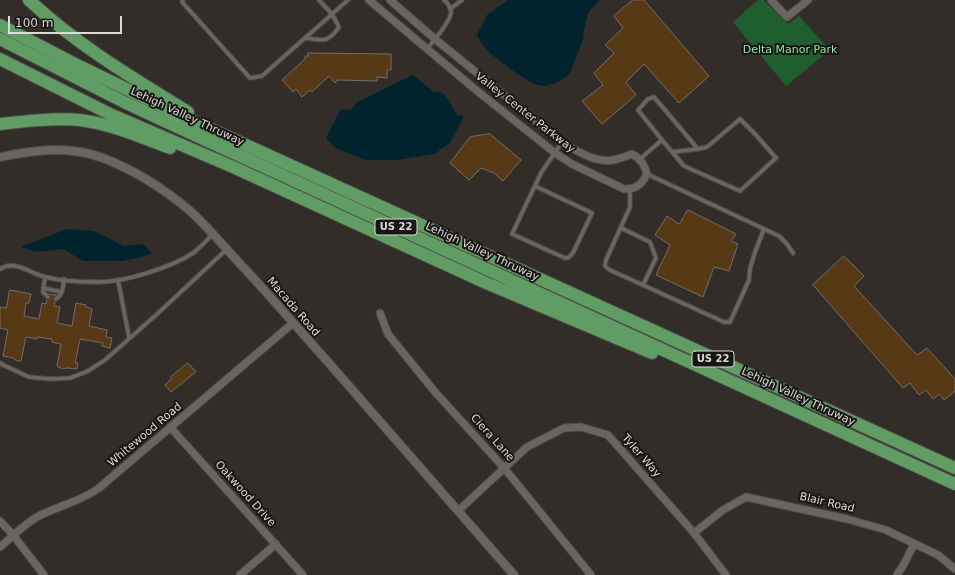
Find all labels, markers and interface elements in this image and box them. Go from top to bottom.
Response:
scale bar [10,8,124,34]
text: 100 m [15,16,53,30]
park label: Delta Manor Park [743,43,837,57]
street label: Valley Center Parkway [473,70,577,156]
street label: Lehigh Valley Thruway [128,85,246,149]
road number: US 22 [375,219,417,235]
street label: Lehigh Valley Thruway [423,220,541,284]
street label: Macada Road [264,275,322,339]
road number: US 22 [692,351,734,367]
street label: Lehigh Valley Thruway [739,365,857,429]
street label: Whitewood Road [105,400,185,470]
street label: Ciera Lane [467,412,517,464]
street label: Tyler Way [619,432,663,480]
street label: Oakwood Drive [212,458,278,530]
street label: Blair Road [798,490,856,516]

